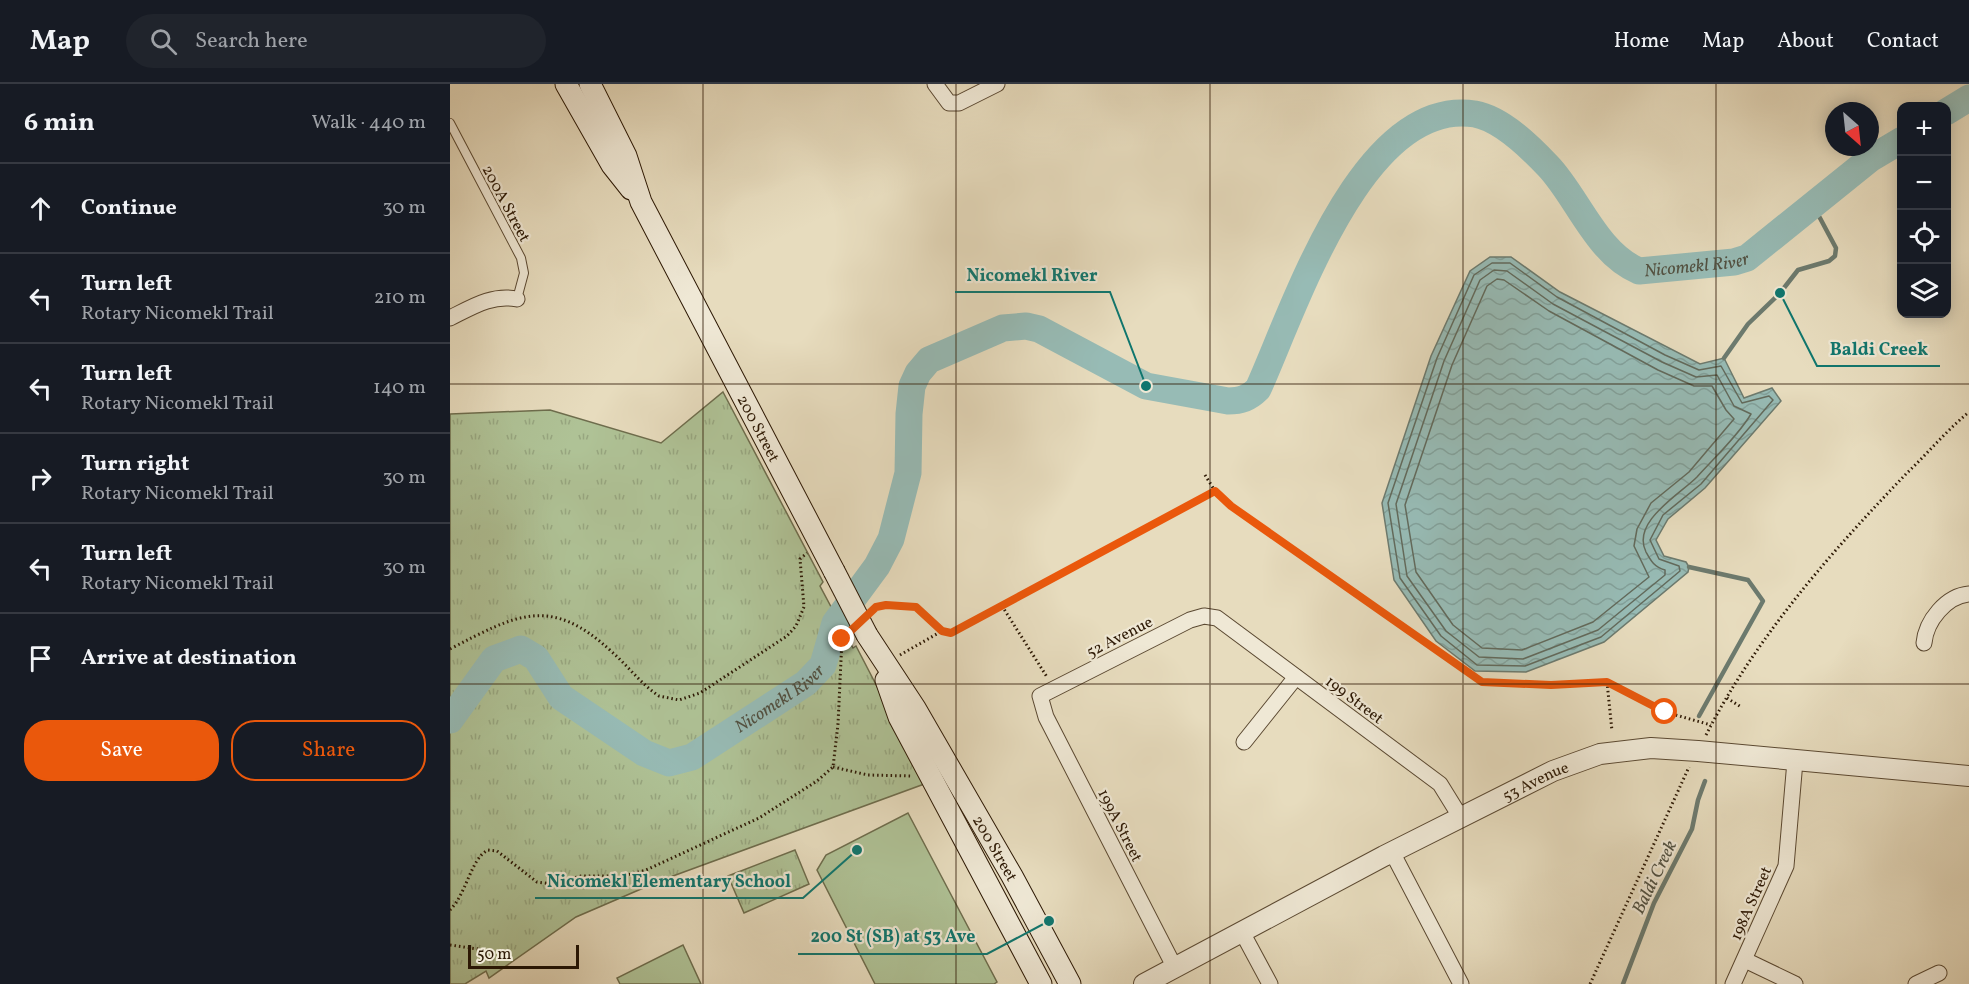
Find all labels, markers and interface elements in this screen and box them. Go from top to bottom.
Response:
search box [126,14,546,68]
text: Map [30,22,90,61]
icon: search [147,25,180,58]
text: Search here [195,26,308,57]
text: Home [1614,27,1669,56]
text: Map [1702,27,1744,56]
text: About [1777,27,1834,56]
text: Contact [1867,27,1939,56]
north arrow [1825,102,1879,156]
map controls [1897,102,1951,318]
button: + [1897,102,1951,156]
text: 6 min [24,105,95,141]
text: Walk · 440 m [311,109,426,137]
button: − [1897,156,1951,210]
street label: 200A Street [476,162,535,247]
icon: ahead [24,192,57,225]
text: Continue [81,193,177,224]
text: 30 m [382,194,426,222]
button: locate [1897,210,1951,264]
water label: Nicomekl River [1643,247,1753,284]
callout: Nicomekl River [955,256,1110,292]
text: Nicomekl River [966,264,1098,289]
button: layers [1897,264,1951,318]
text: Turn left [81,269,172,300]
icon: left [24,282,57,315]
text: 210 m [374,284,426,312]
text: Rotary Nicomekl Trail [81,300,274,328]
callout: Baldi Creek [1817,330,1940,366]
text: Baldi Creek [1830,338,1928,363]
text: Turn left [81,359,172,390]
icon: left [24,372,57,405]
text: 140 m [373,374,426,402]
text: Rotary Nicomekl Trail [81,390,274,418]
street label: 200 Street [731,391,784,467]
text: Turn right [81,449,189,480]
icon: right [24,462,57,495]
text: 30 m [382,464,426,492]
text: Rotary Nicomekl Trail [81,480,274,508]
text: Turn left [81,539,172,570]
icon: left [24,552,57,585]
text: 30 m [382,554,426,582]
text: Rotary Nicomekl Trail [81,570,274,598]
street label: 52 Avenue [1083,612,1157,664]
route end [828,625,854,651]
icon: arrive [24,642,57,675]
text: Arrive at destination [81,643,297,674]
water label: Nicomekl River [730,659,832,740]
street label: 199 Street [1320,671,1388,730]
route start [1651,698,1677,724]
button: Save [24,720,219,781]
button: Share [231,720,426,781]
street label: 53 Avenue [1499,757,1572,808]
street label: 199A Street [1091,786,1147,867]
street label: 200 Street [966,812,1022,886]
water label: Baldi Creek [1627,837,1684,919]
callout: Nicomekl Elementary School [535,862,803,898]
street label: 198A Street [1726,863,1778,944]
text: Nicomekl Elementary School [547,870,791,895]
callout: 200 St (SB) at 53 Ave [798,918,987,954]
text: 200 St (SB) at 53 Ave [811,925,975,950]
scale bar [468,942,579,970]
text: 50 m [477,944,511,966]

